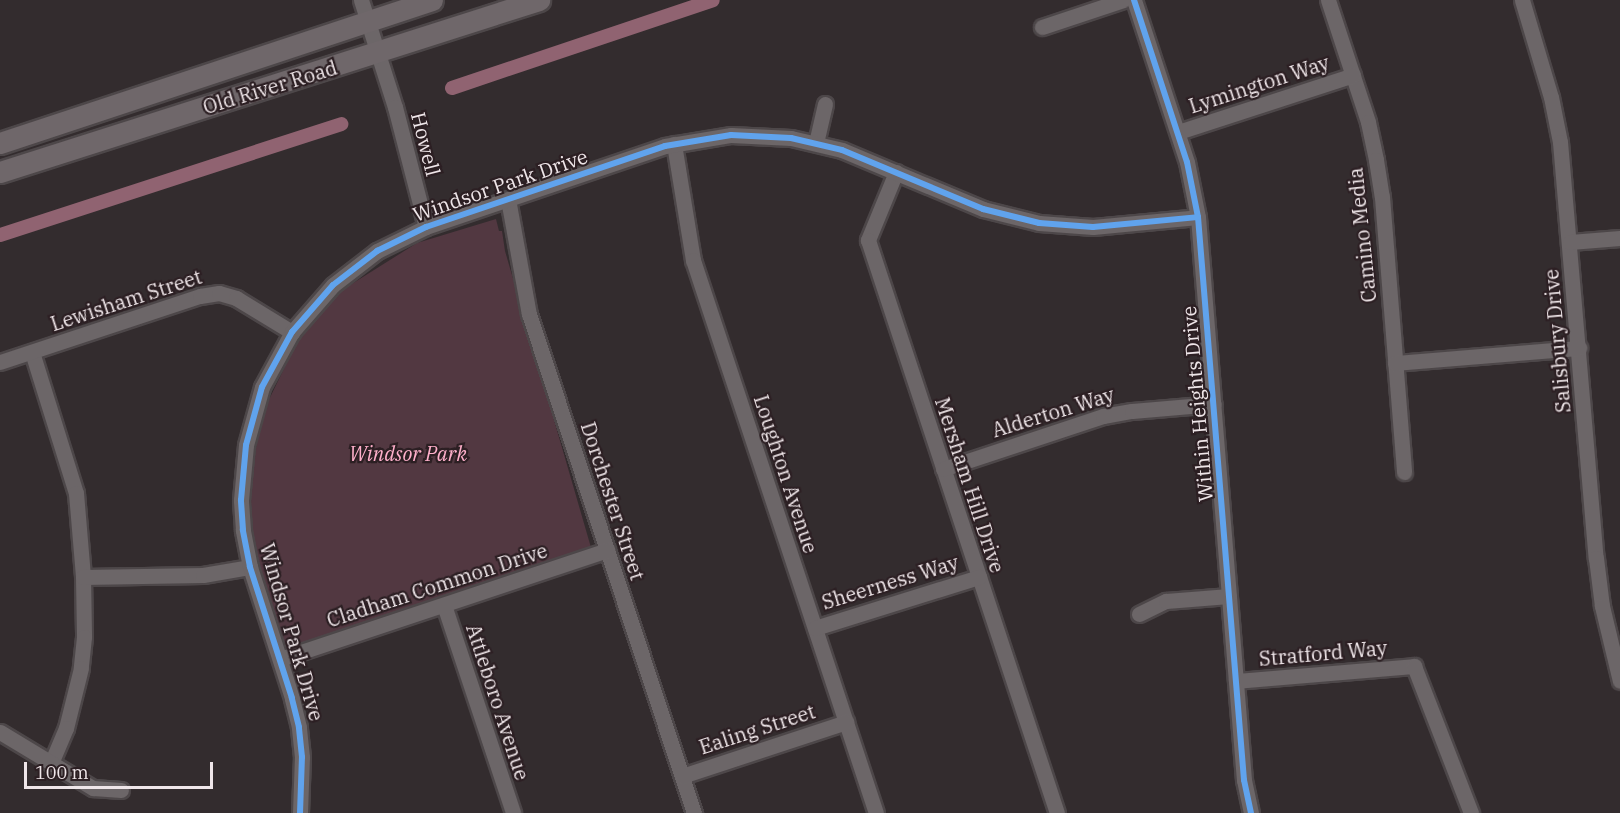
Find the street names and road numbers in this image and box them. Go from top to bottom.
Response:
street label: Lymington Way [1186,50,1332,118]
street label: Old River Road [200,55,340,119]
street label: Howell [406,110,446,178]
street label: Windsor Park Drive [409,144,591,226]
street label: Camino Media [1343,166,1381,304]
street label: Lewisham Street [47,264,205,336]
street label: Salisbury Drive [1539,268,1575,414]
street label: Within Heights Drive [1176,305,1218,503]
street label: Alderton Way [989,382,1117,442]
street label: Loughton Avenue [749,392,823,556]
street label: Mersham Hill Drive [930,394,1010,576]
street label: Dorchester Street [576,419,650,583]
street label: Cladham Common Drive [324,538,550,632]
street label: Windsor Park Drive [255,540,329,724]
street label: Sheerness Way [819,550,961,614]
street label: Attleboro Avenue [461,621,535,783]
street label: Stratford Way [1258,635,1388,671]
street label: Ealing Street [696,699,818,759]

